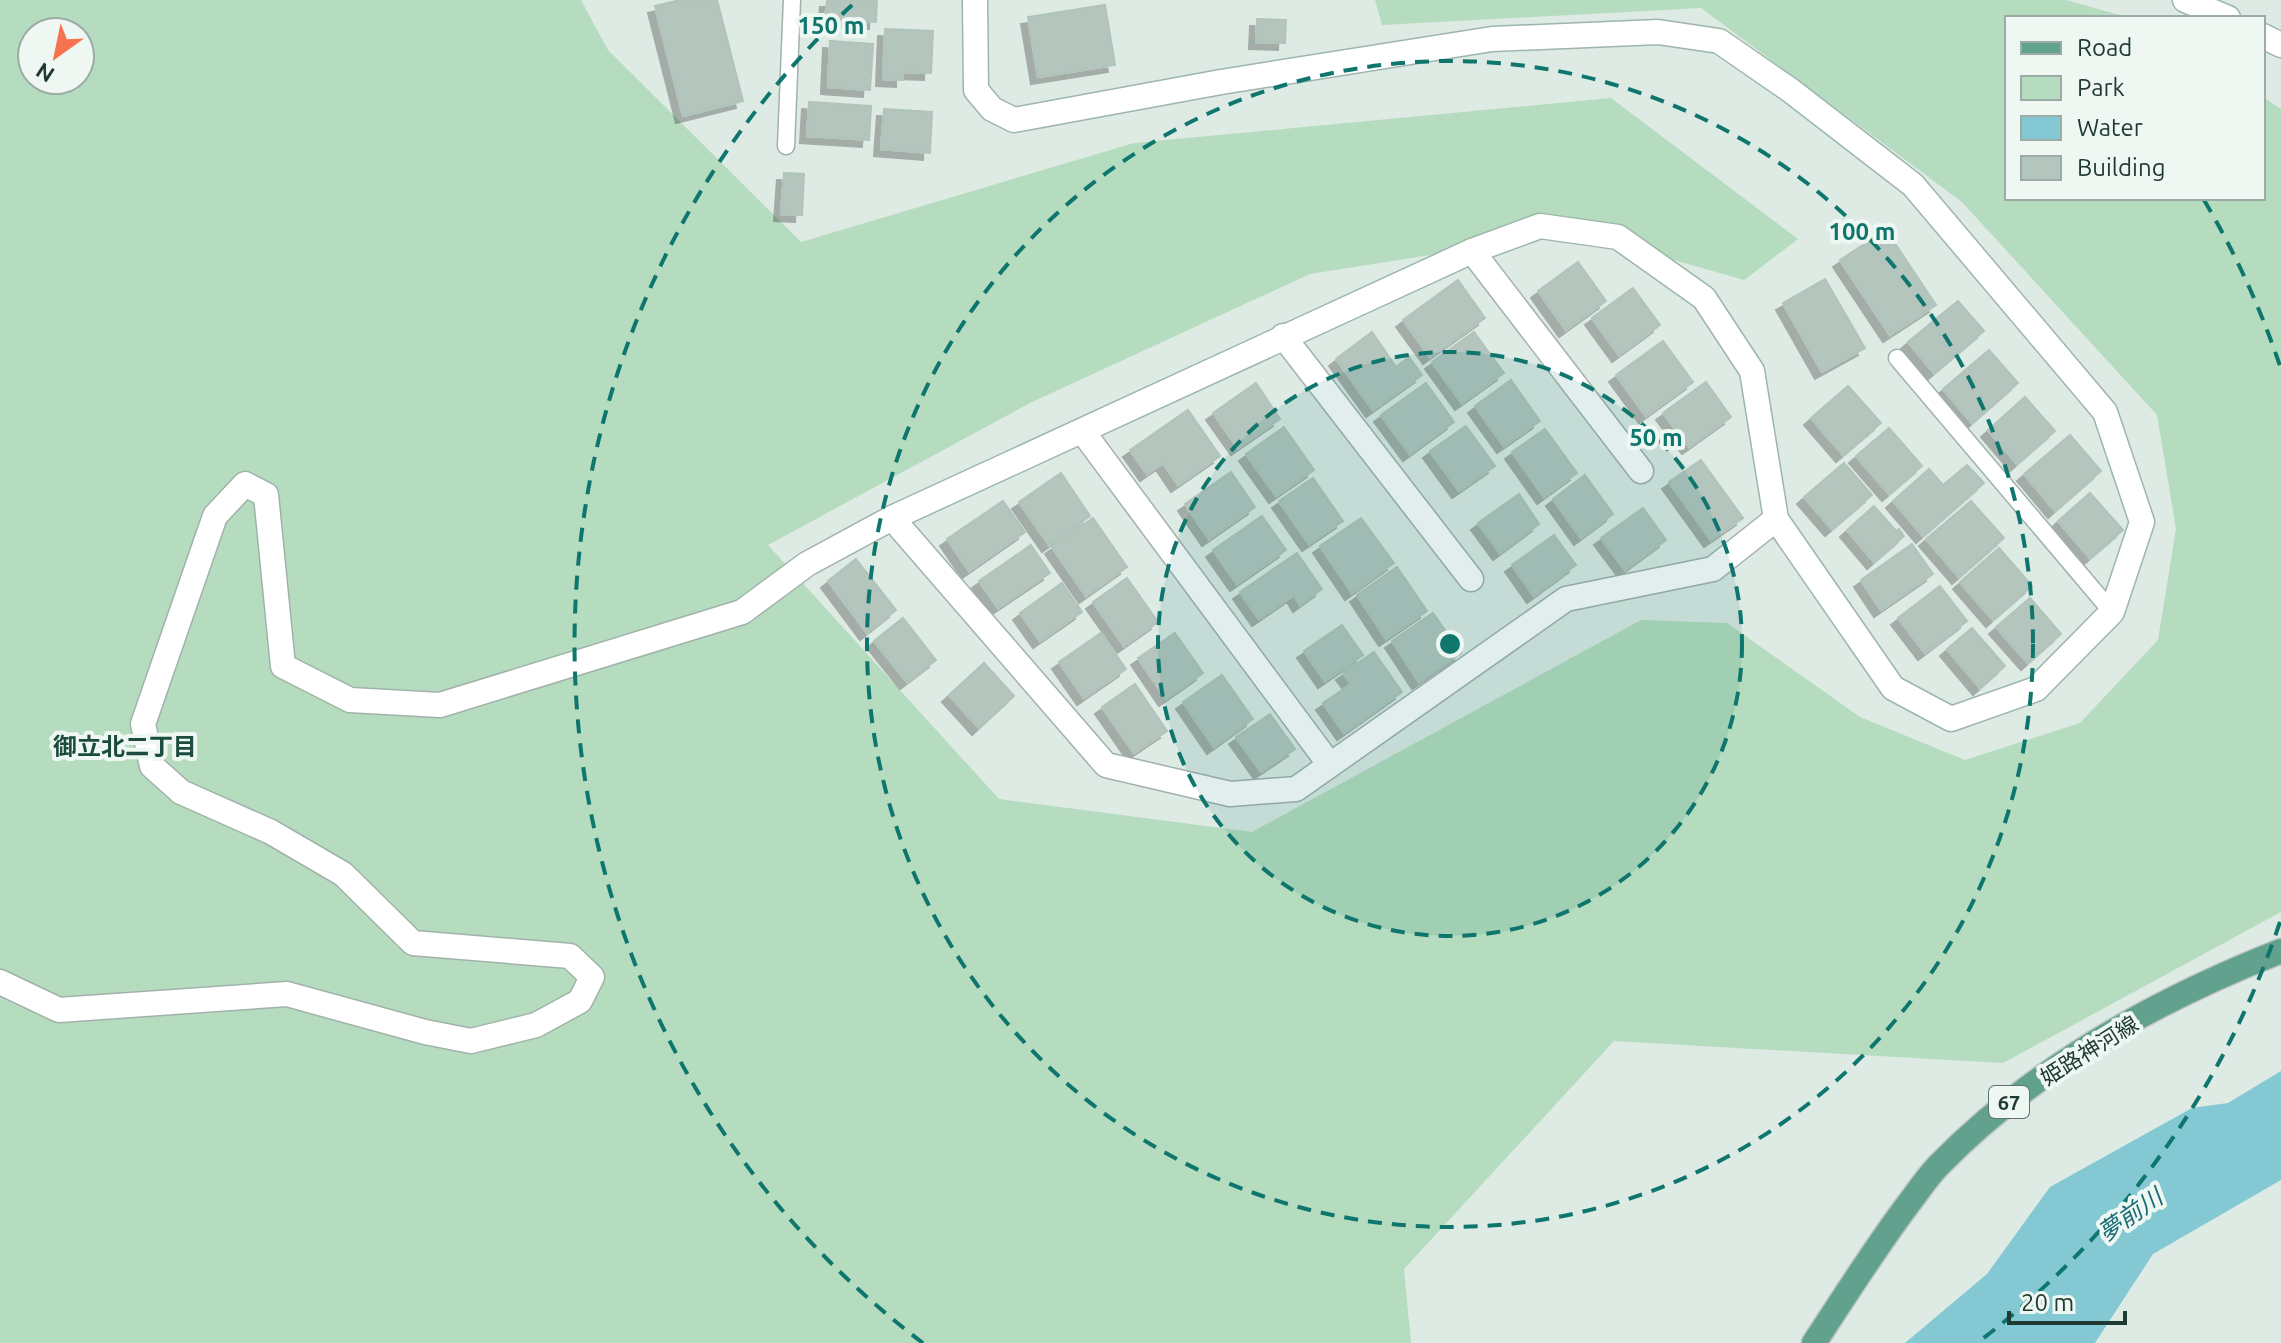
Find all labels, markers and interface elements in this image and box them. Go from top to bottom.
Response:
text: 150 m [798,12,864,39]
north arrow [16,16,96,96]
legend [2005,16,2265,200]
text: Road [2077,34,2132,61]
text: N [31,58,59,88]
text: Park [2077,74,2125,101]
text: Water [2077,114,2143,141]
text: Building [2077,154,2165,181]
text: 100 m [1829,218,1895,245]
text: 50 m [1629,424,1683,451]
centre of rings [1436,630,1464,658]
district label: 御立北二丁目 [53,733,197,760]
street label: 姫路神河線 [2036,1010,2142,1090]
road number: 67 [1989,1086,2029,1118]
water label: 夢前川 [2093,1182,2170,1247]
scale bar [2009,1275,2125,1325]
text: 20 m [2021,1289,2074,1316]

